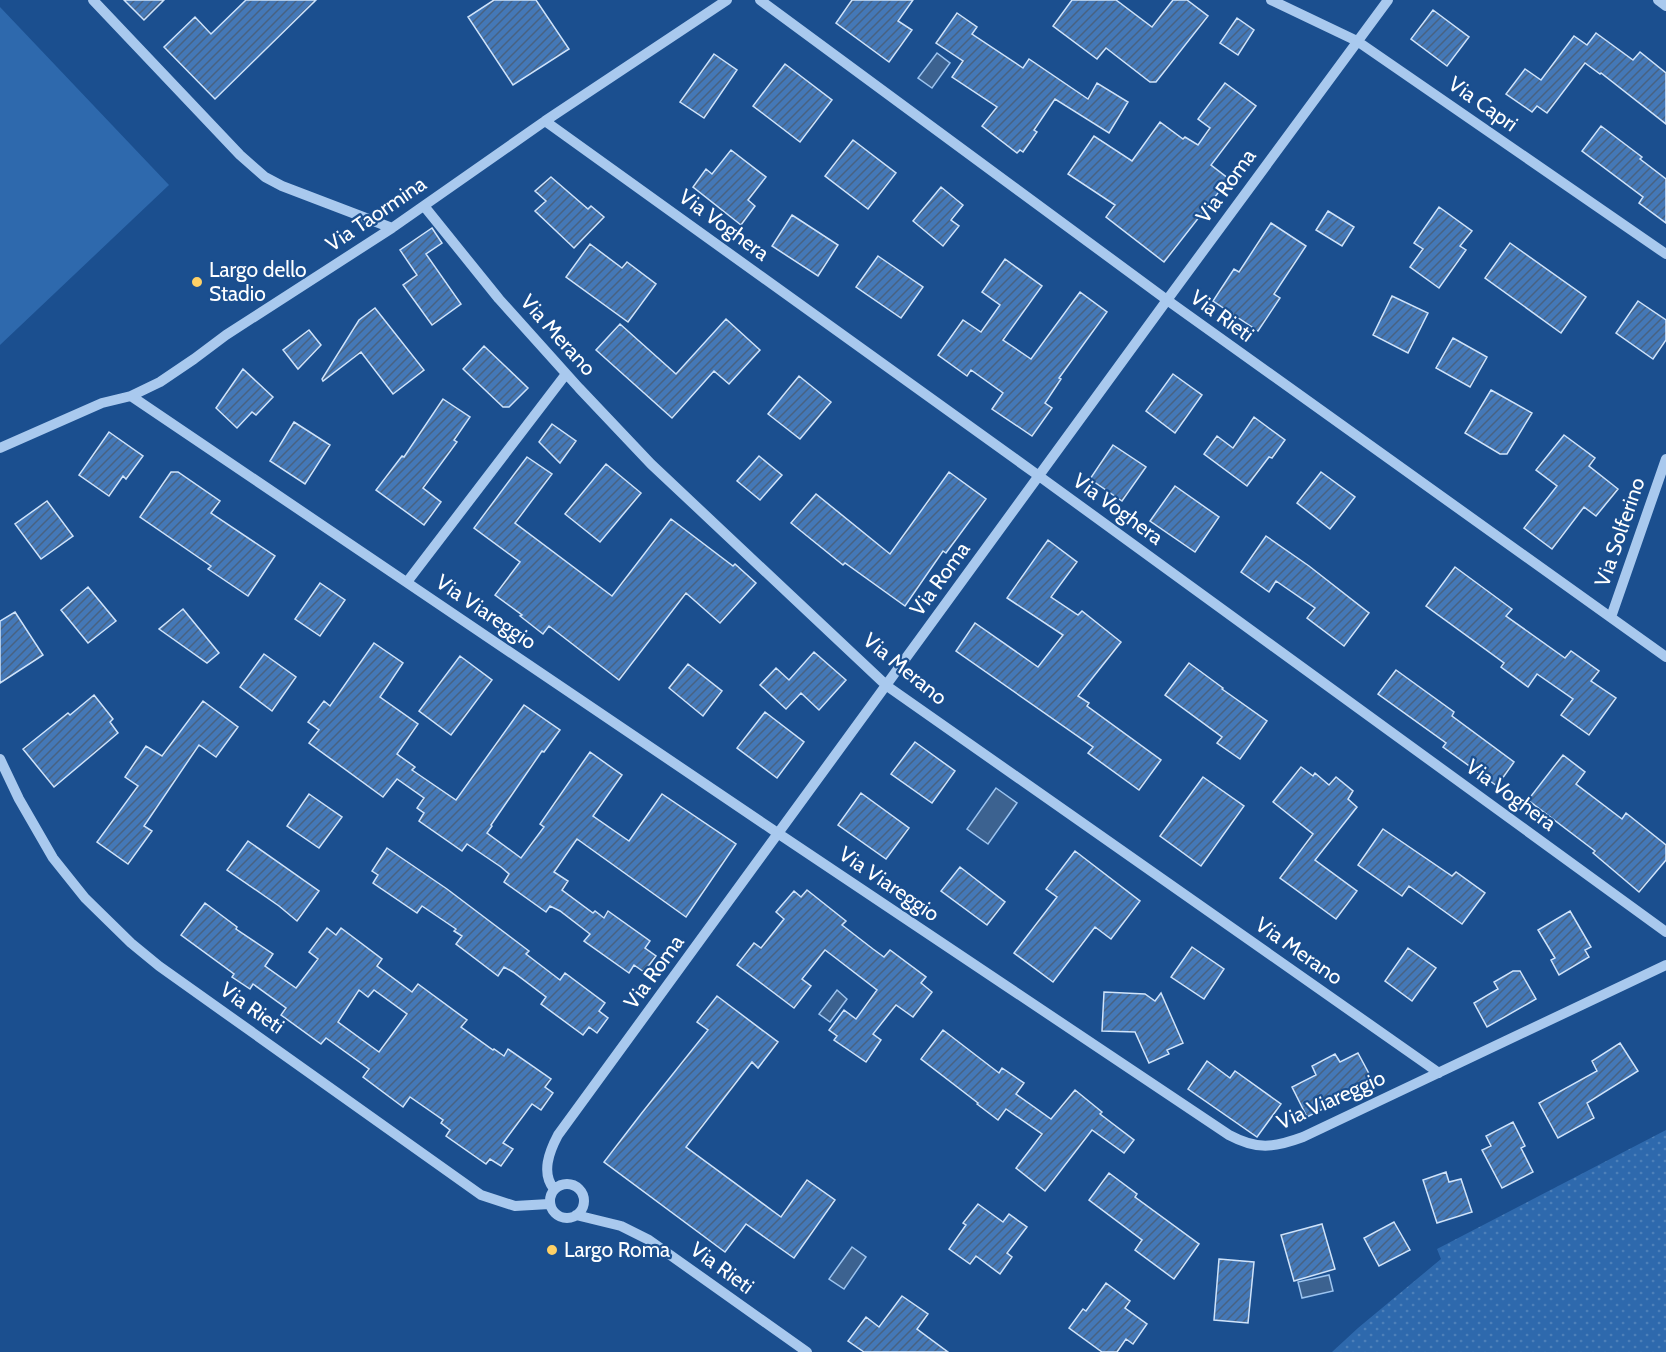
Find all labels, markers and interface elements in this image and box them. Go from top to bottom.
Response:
street label: Via Capri [1444,71,1523,136]
street label: Via Roma [1190,144,1261,228]
street label: Via Taormina [321,171,431,256]
street label: Via Voghera [674,184,774,266]
place label: Largo dello Stadio [209,257,307,306]
marker: Largo dello Stadio [190,275,204,289]
street label: Via Rieti [1186,284,1259,347]
street label: Via Merano [515,289,601,380]
street label: Via Voghera [1068,468,1168,550]
street label: Via Solferino [1589,474,1650,590]
street label: Via Roma [904,537,975,621]
street label: Via Viareggio [431,569,541,654]
street label: Via Merano [858,627,952,710]
street label: Via Voghera [1461,754,1561,836]
street label: Via Viareggio [834,841,944,926]
street label: Via Merano [1251,912,1348,990]
street label: Via Roma [618,930,689,1014]
street label: Via Rieti [216,977,289,1039]
street label: Via Viareggio [1273,1065,1389,1134]
street label: Via Rieti [686,1236,759,1299]
place label: Largo Roma [564,1237,670,1262]
marker: Largo Roma [545,1243,559,1257]

